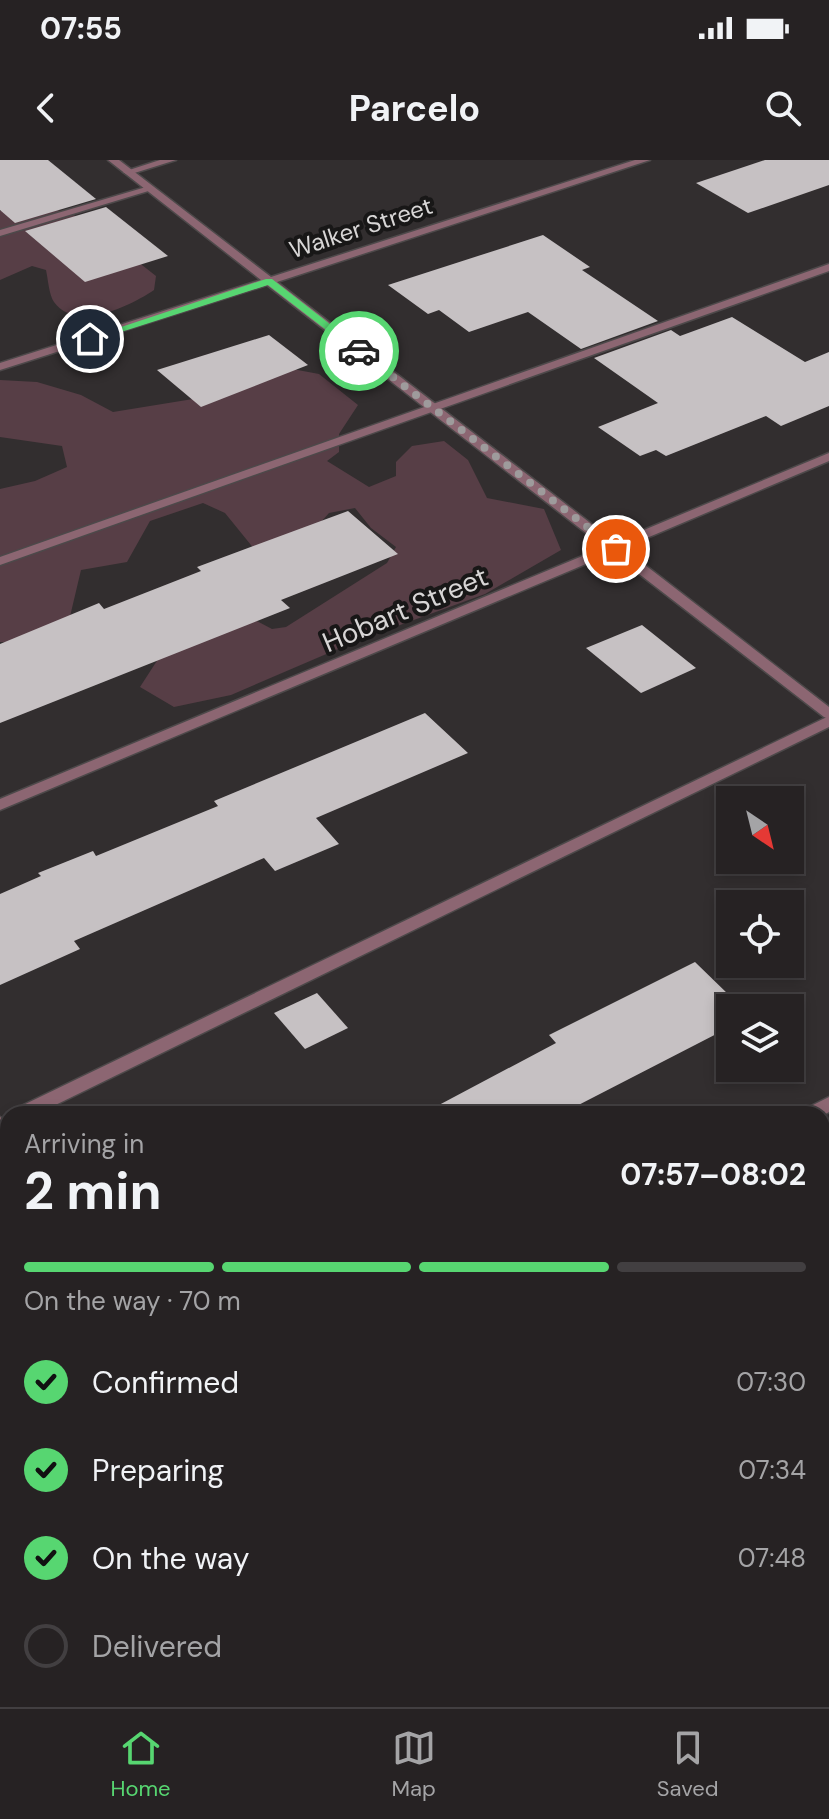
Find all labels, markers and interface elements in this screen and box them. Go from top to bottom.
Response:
text: 07:55 [40,9,122,48]
text: Parcelo [349,85,480,132]
icon: back [24,86,68,130]
icon: search [761,86,805,130]
street label: Walker Street [285,190,436,265]
pin [56,305,124,373]
courier [319,311,399,391]
icon: home [68,317,112,361]
icon: car [337,329,381,373]
pin [582,515,650,583]
icon: bag [594,527,638,571]
street label: Hobart Street [317,558,494,661]
north arrow [716,786,804,874]
map controls [716,786,804,1082]
button: locate [716,890,804,978]
button: layers [716,994,804,1082]
text: Arriving in [24,1127,144,1161]
text: 07:57–08:02 [620,1155,806,1194]
text: 2 min [24,1157,162,1225]
text: On the way · 70 m [24,1284,241,1318]
icon: check [24,1360,68,1404]
text: Confirmed [92,1363,239,1402]
text: 07:30 [736,1365,806,1399]
icon: check [24,1448,68,1492]
text: Preparing [92,1451,224,1490]
text: 07:34 [738,1453,806,1487]
icon: check [24,1536,68,1580]
text: On the way [92,1539,249,1578]
text: 07:48 [738,1541,806,1575]
text: Delivered [92,1627,222,1666]
tab: Home [110,1726,171,1803]
tab: Map [392,1726,436,1803]
tab: Saved [657,1726,719,1803]

